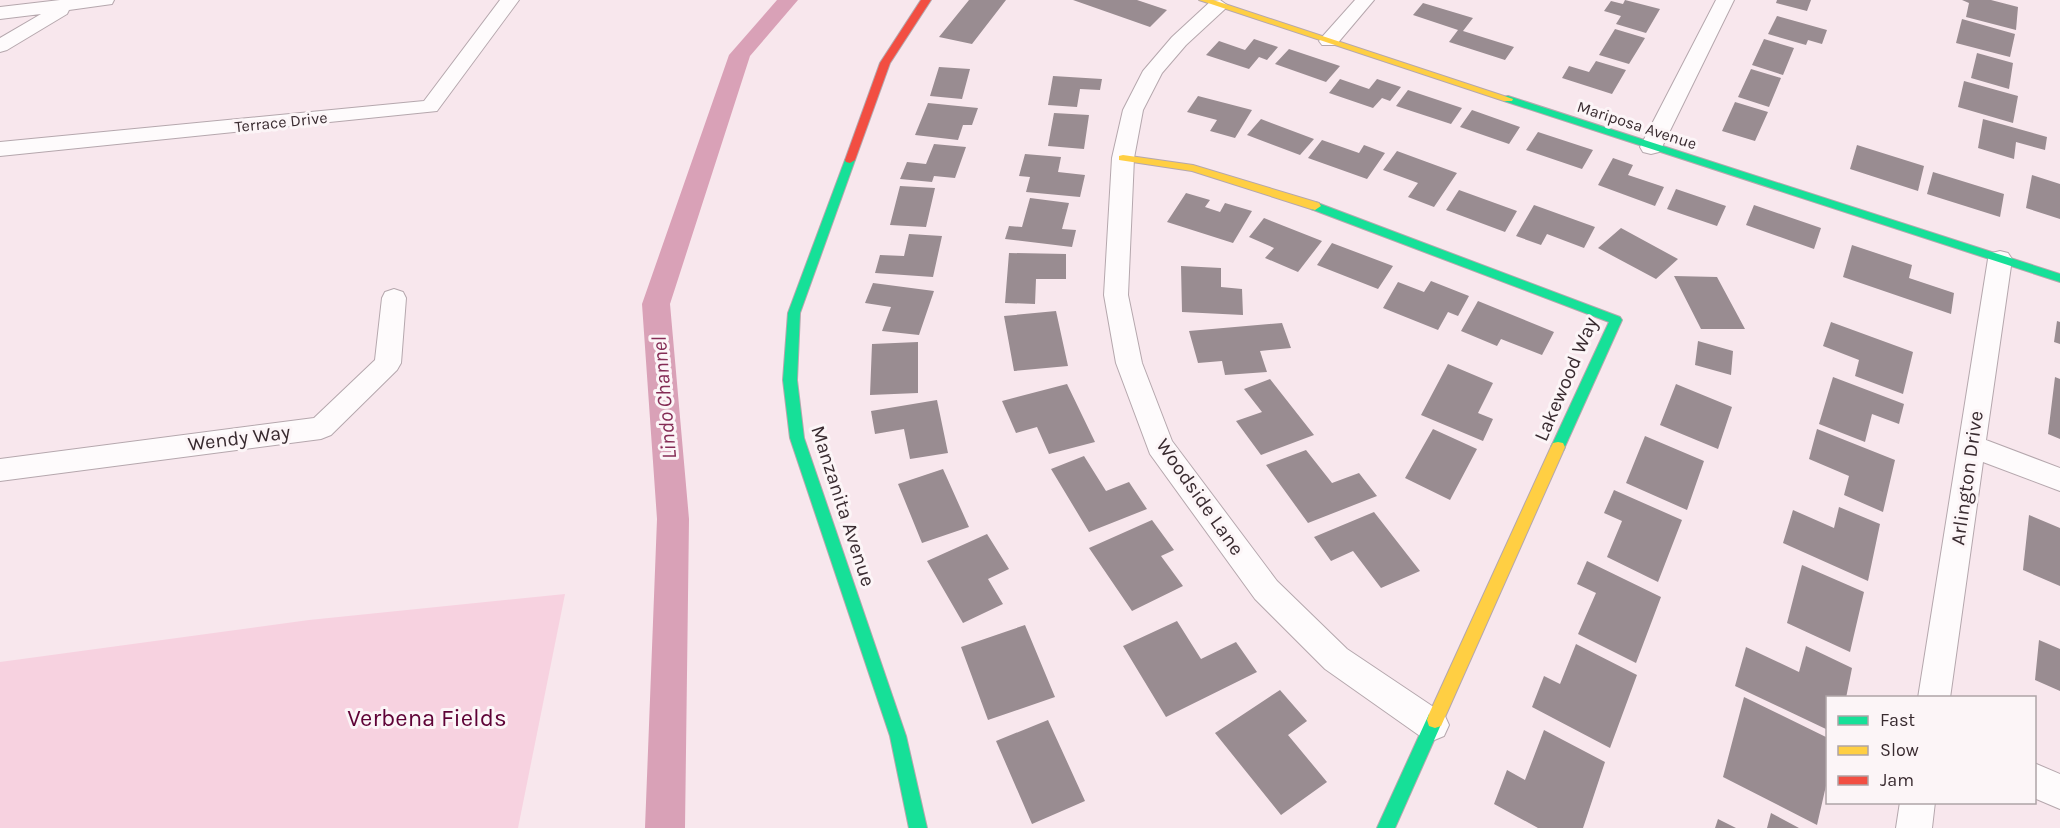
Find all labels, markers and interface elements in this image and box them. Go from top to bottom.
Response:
street label: Mariposa Avenue [1575,97,1699,153]
street label: Terrace Drive [234,108,328,136]
street label: Lakewood Way [1530,314,1602,444]
water label: Lindo Channel [647,336,681,460]
street label: Arlington Drive [1946,409,1988,547]
street label: Wendy Way [186,420,292,456]
street label: Manzanita Avenue [806,423,880,589]
street label: Woodside Lane [1151,434,1249,560]
legend [1826,696,2036,804]
park label: Verbena Fields [347,704,507,732]
text: Fast [1880,709,1915,731]
text: Slow [1880,739,1919,761]
text: Jam [1880,769,1914,791]

